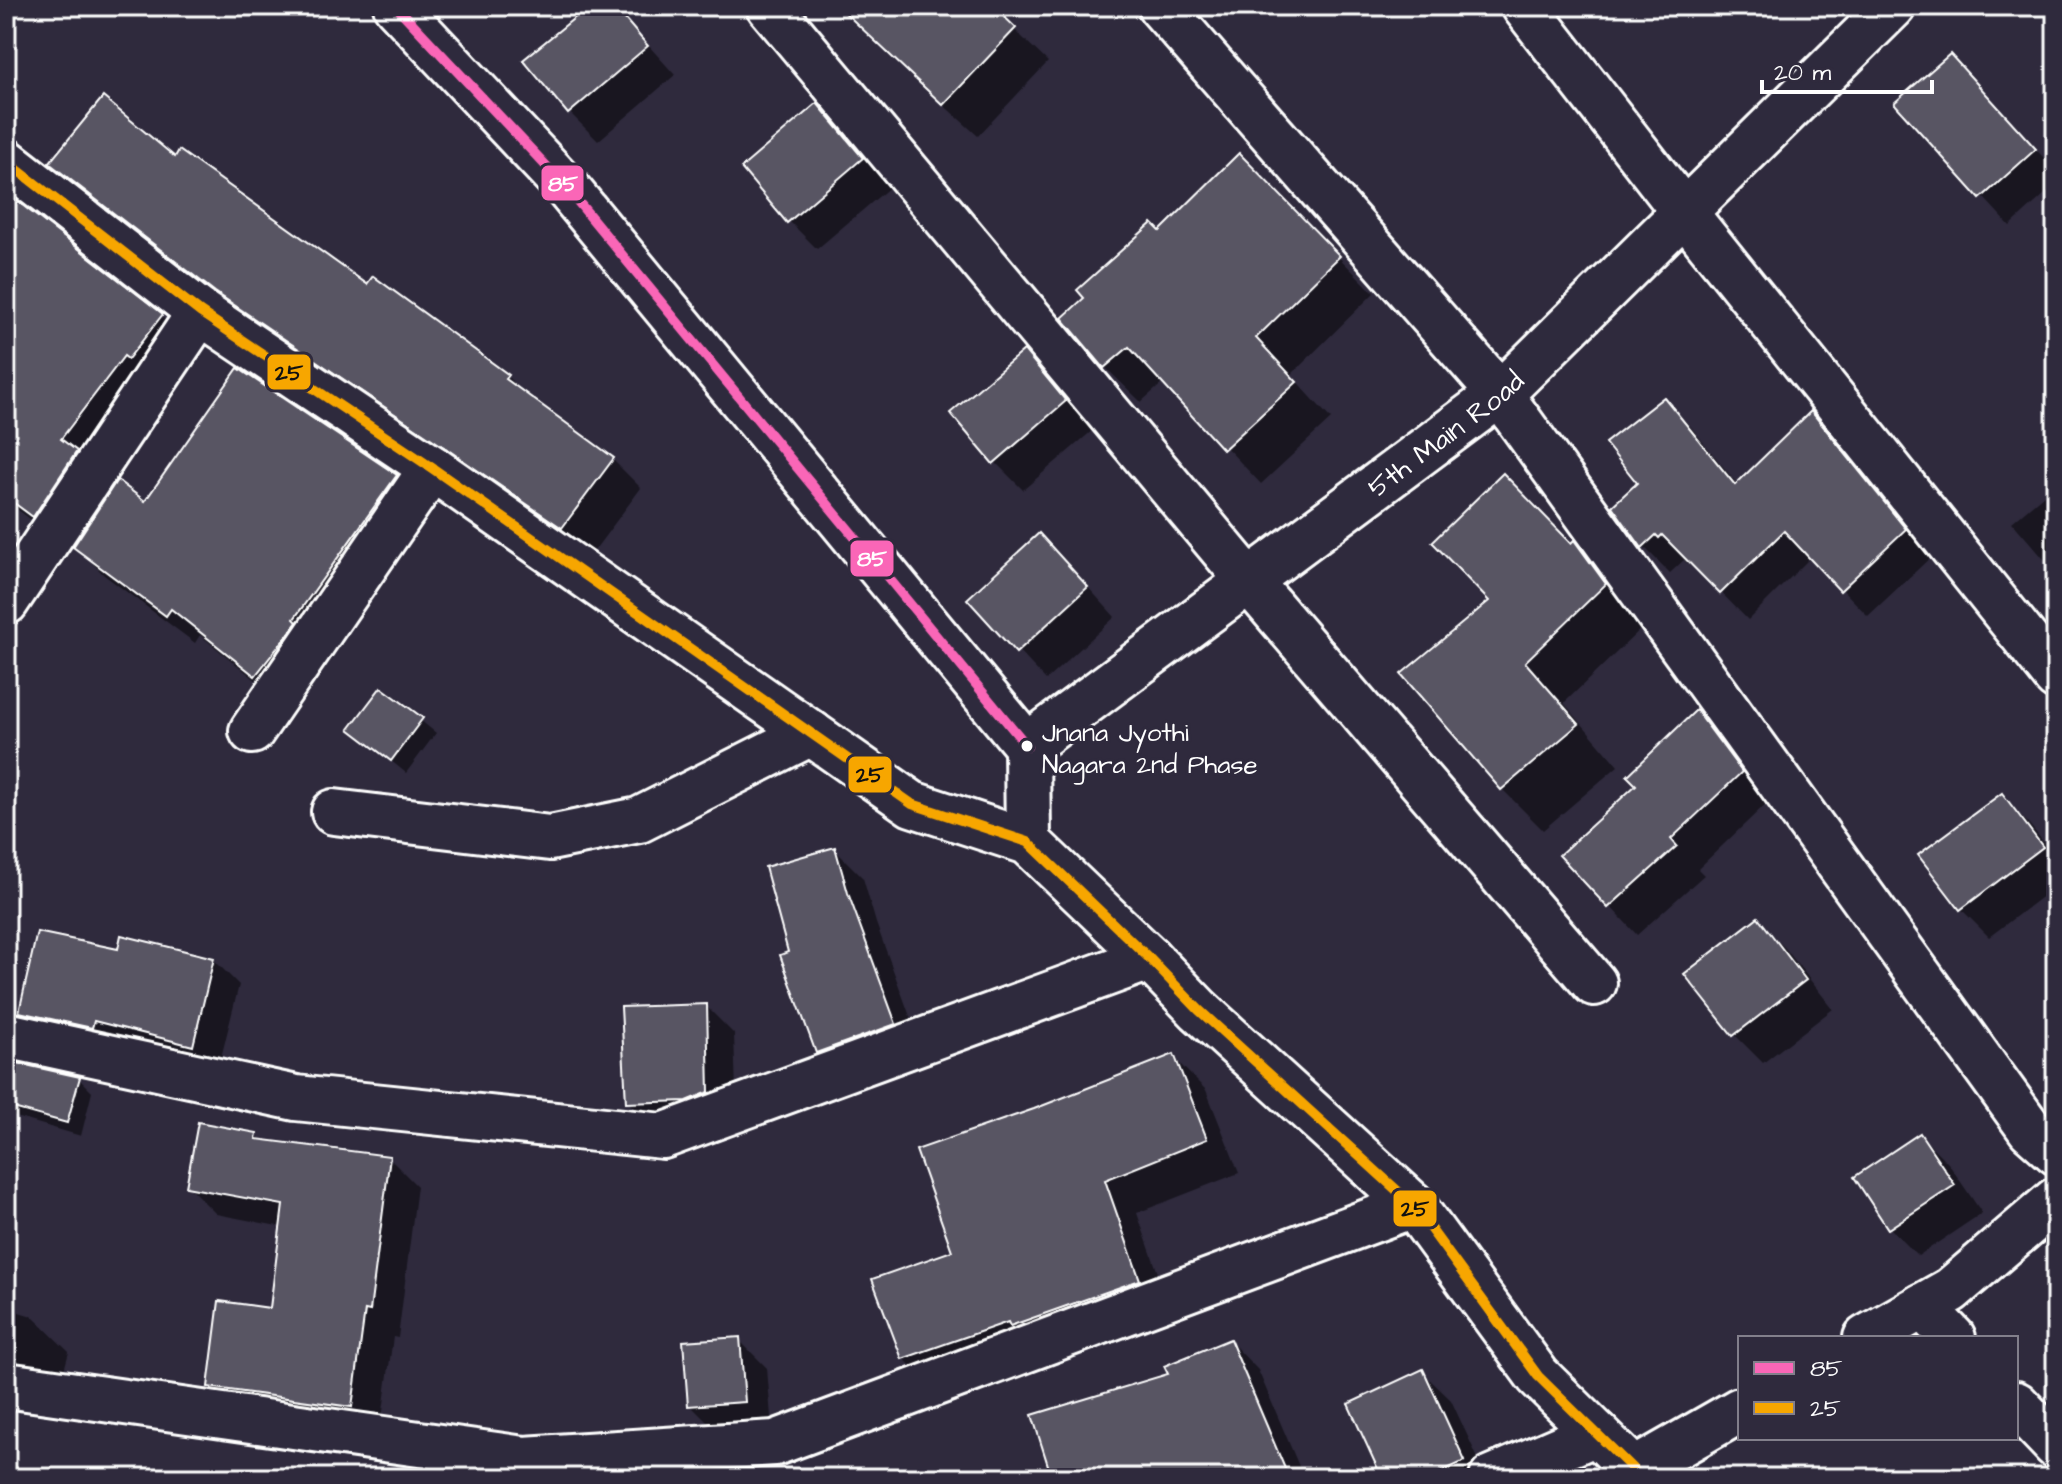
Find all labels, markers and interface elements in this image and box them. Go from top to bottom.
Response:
scale bar [1762,44,1932,94]
text: 20 m [1774,56,1831,90]
line badge: 85 [540,164,585,202]
text: 85 [548,169,578,200]
line badge: 25 [266,353,312,391]
text: 25 [274,358,304,389]
street label: 5th Main Road [1360,363,1533,507]
line badge: 85 [849,539,895,578]
text: 85 [857,544,887,575]
place label: Jnana Jyothi Nagara 2nd Phase [1042,715,1258,785]
marker: Jnana Jyothi Nagara 2nd Phase [1019,738,1035,754]
line badge: 25 [847,755,893,794]
text: 25 [855,760,885,791]
line badge: 25 [1392,1189,1438,1228]
text: 25 [1400,1194,1430,1225]
legend [1738,1336,2018,1440]
text: 85 [1810,1352,1843,1386]
text: 25 [1810,1392,1841,1426]

